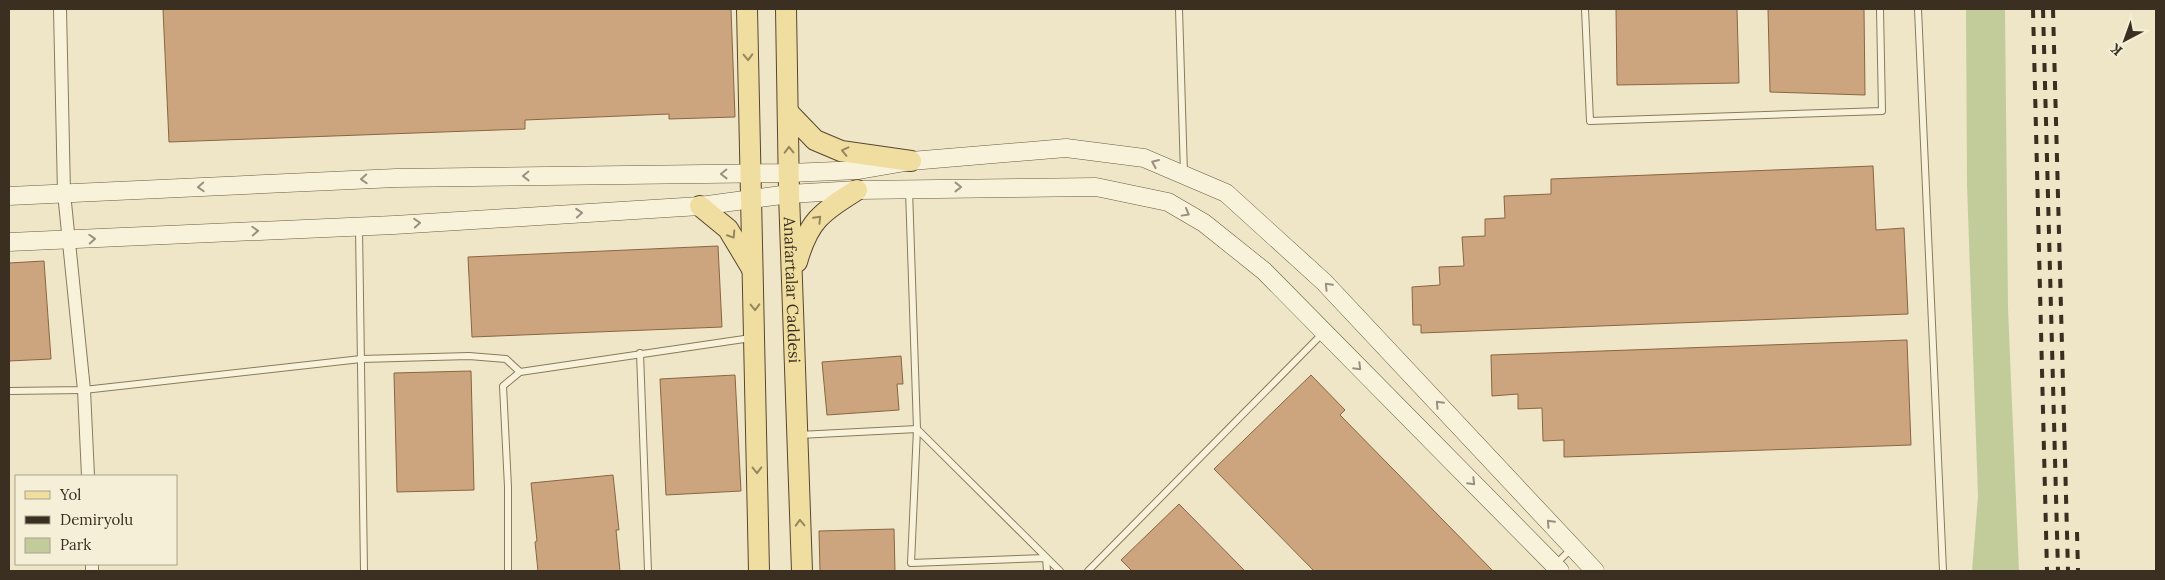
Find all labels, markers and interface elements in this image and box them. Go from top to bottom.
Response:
north arrow [2100,15,2150,65]
text: K [2107,40,2126,60]
one-way arrow [743,54,754,62]
one-way arrow [784,146,794,154]
one-way arrow [841,146,850,157]
one-way arrow [1151,158,1160,169]
one-way arrow [719,169,727,179]
one-way arrow [522,171,530,182]
one-way arrow [359,174,367,185]
one-way arrow [197,182,205,192]
one-way arrow [954,182,962,192]
one-way arrow [1181,206,1190,216]
one-way arrow [576,208,584,219]
street label: Anafartalar Caddesi [780,216,805,363]
one-way arrow [812,216,821,225]
one-way arrow [413,218,421,229]
one-way arrow [251,226,259,237]
one-way arrow [725,230,735,239]
one-way arrow [89,233,97,244]
one-way arrow [1325,282,1334,291]
one-way arrow [749,304,760,312]
one-way arrow [1352,361,1361,370]
one-way arrow [1436,401,1445,410]
one-way arrow [752,466,762,474]
legend [15,475,178,565]
one-way arrow [1467,477,1476,486]
text: Yol [59,485,81,504]
text: Demiryolu [60,510,133,529]
one-way arrow [795,518,805,526]
one-way arrow [1547,519,1556,528]
text: Park [60,535,91,554]

